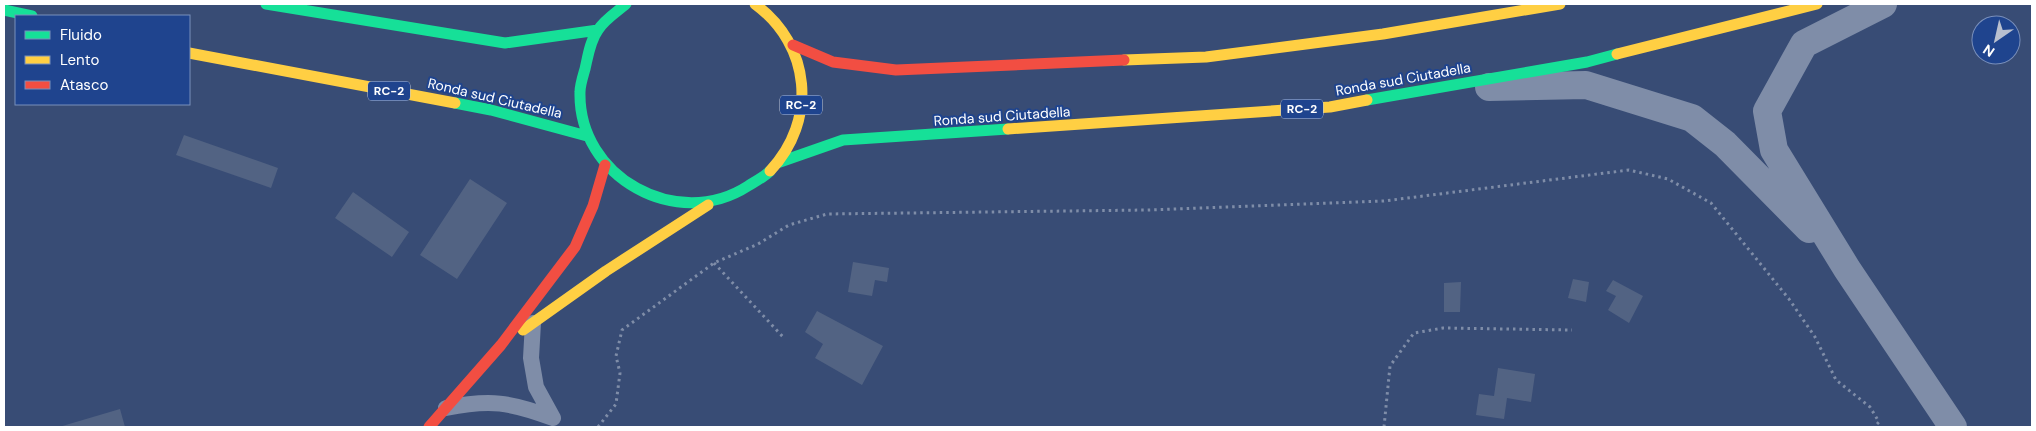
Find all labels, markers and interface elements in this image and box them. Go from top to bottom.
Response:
legend [15,15,190,105]
north arrow [1971,15,2021,65]
text: Fluido [60,25,102,45]
text: N [1979,40,1998,61]
text: Lento [60,50,99,70]
street label: Ronda sud Ciutadella [1334,58,1472,100]
street label: Ronda sud Ciutadella [426,74,564,122]
text: Atasco [60,75,108,95]
road number: RC-2 [368,82,410,100]
road number: RC-2 [780,96,822,114]
road number: RC-2 [1281,100,1323,118]
street label: Ronda sud Ciutadella [933,102,1071,130]

